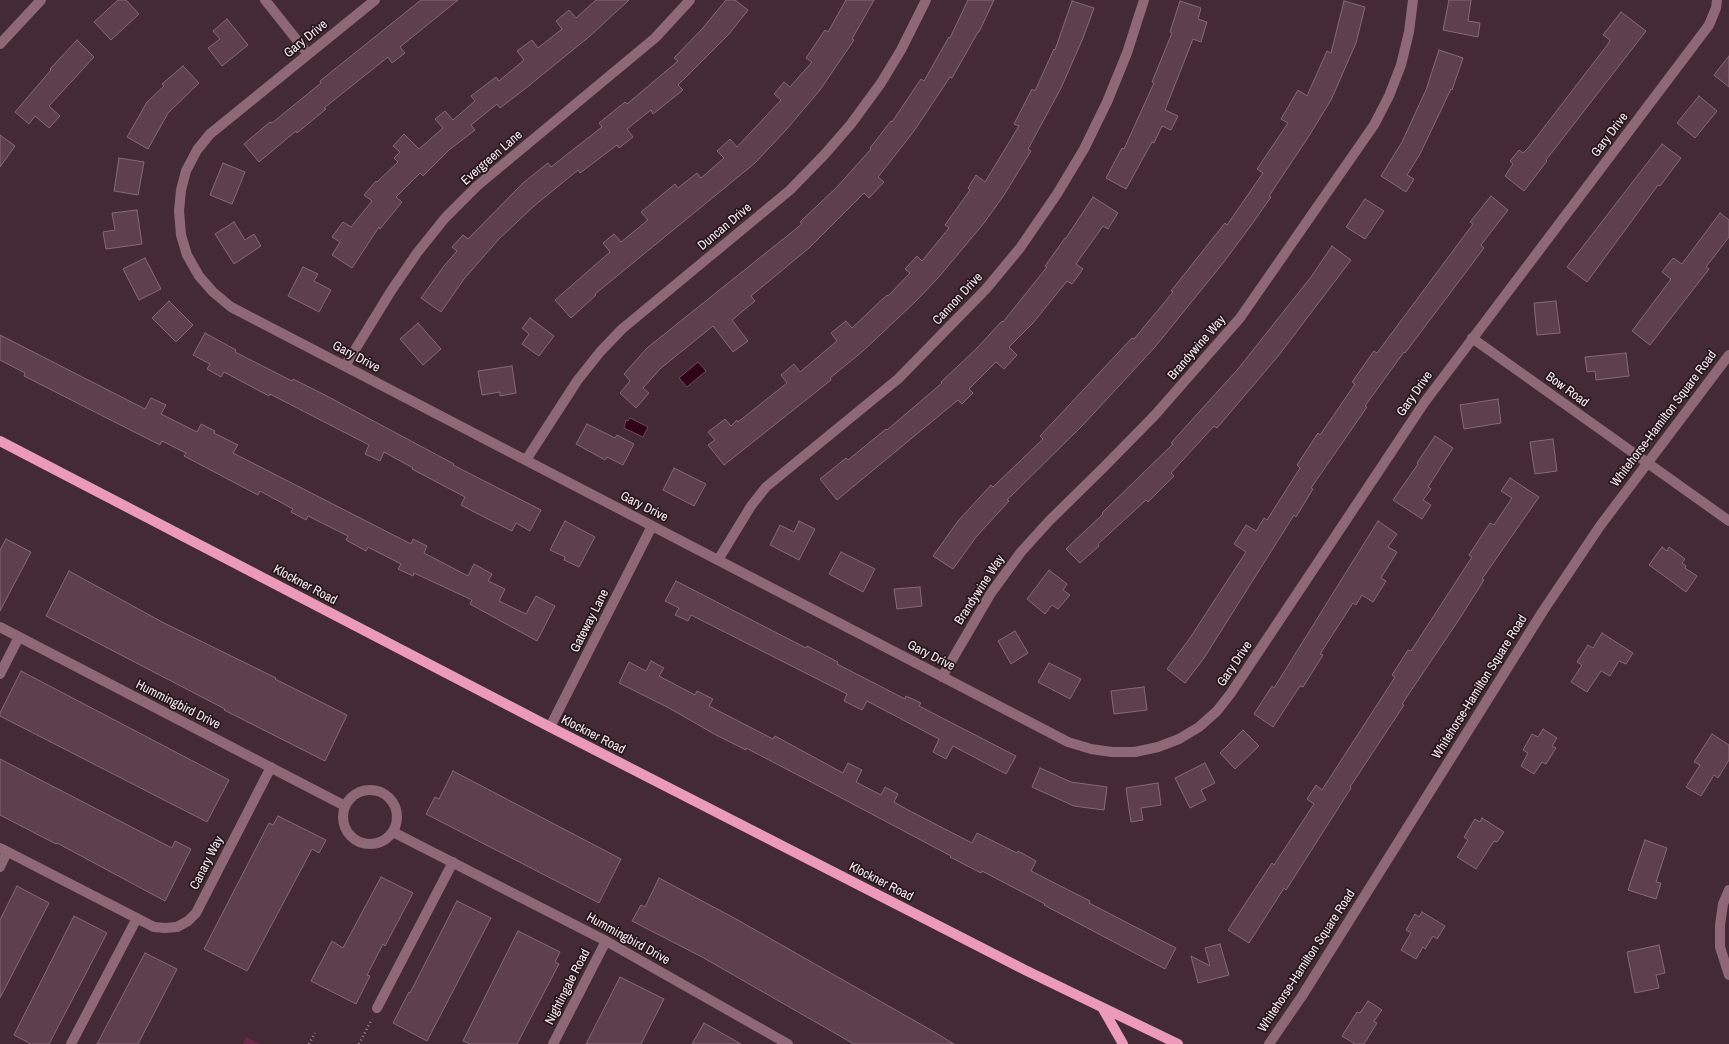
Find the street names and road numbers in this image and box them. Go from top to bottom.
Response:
street label: Gary Drive [281,17,331,61]
street label: Gary Drive [1588,110,1632,160]
street label: Evergreen Lane [458,127,526,189]
street label: Duncan Drive [695,200,755,254]
street label: Cannon Drive [930,270,986,328]
street label: Brandywine Way [1165,313,1229,383]
street label: Gary Drive [330,338,382,376]
street label: Whitehorse-Hamilton Square Road [1608,348,1720,490]
street label: Gary Drive [1394,368,1436,420]
street label: Bow Road [1543,369,1591,411]
street label: Gary Drive [618,488,670,526]
street label: Brandywine Way [952,552,1008,628]
street label: Klockner Road [270,562,340,608]
street label: Gateway Lane [567,587,613,655]
street label: Whitehorse-Hamilton Square Road [1429,612,1531,762]
street label: Gary Drive [905,637,957,675]
street label: Gary Drive [1214,638,1256,690]
street label: Hummingbird Drive [133,677,223,733]
street label: Klockner Road [558,712,628,758]
street label: Canary Way [187,834,227,892]
street label: Klockner Road [846,859,916,905]
street label: Whitehorse-Hamilton Square Road [1255,887,1359,1035]
street label: Hummingbird Drive [584,910,672,968]
street label: Nightingale Road [542,946,594,1028]

